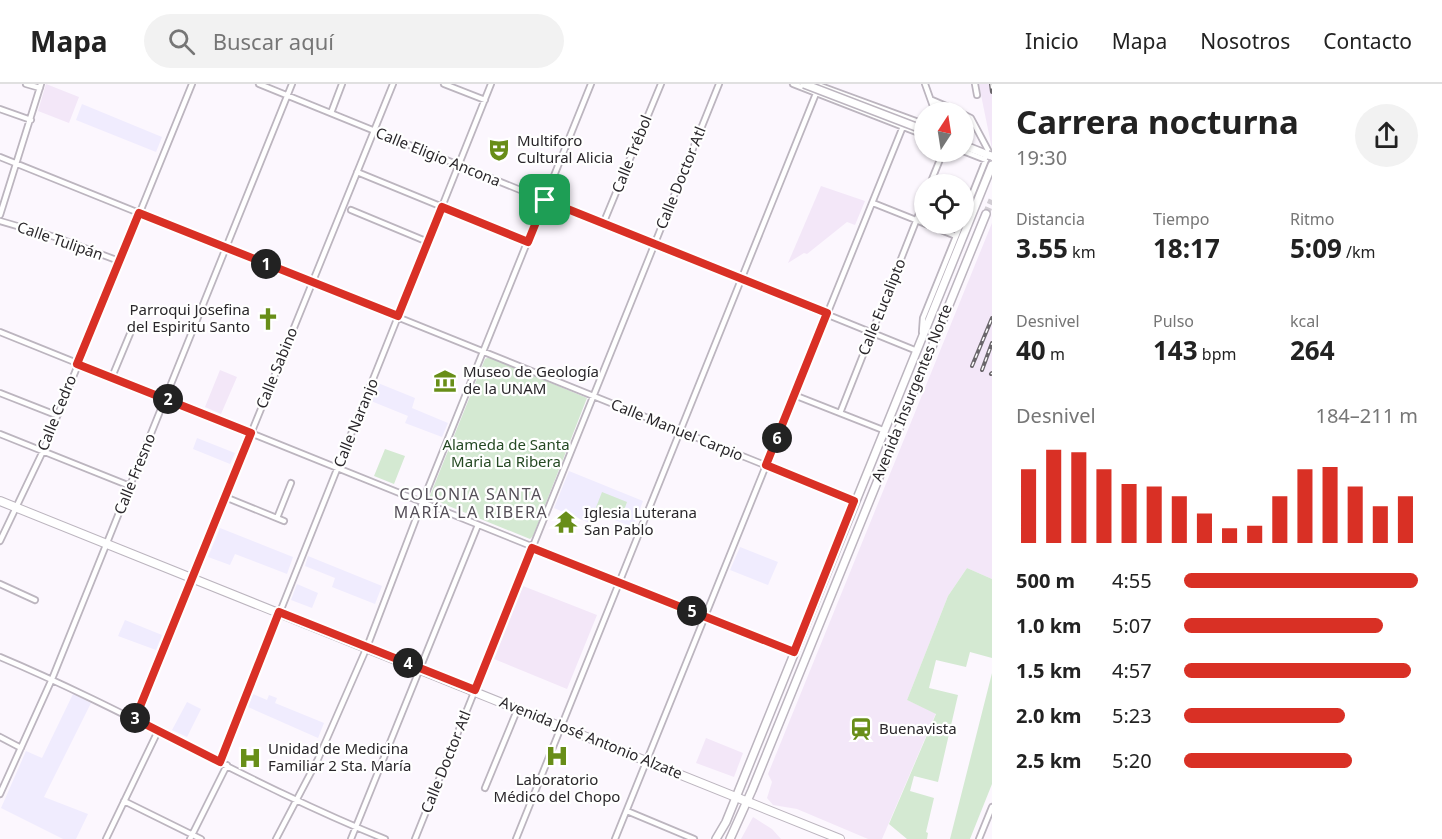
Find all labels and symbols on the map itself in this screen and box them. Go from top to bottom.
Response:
north arrow [914,102,974,162]
street label: Calle Trébol [606,112,656,195]
street label: Calle Eligio Ancona [373,122,504,190]
street label: Calle Doctor Atl [650,123,710,232]
place label: Multiforo Cultural Alicia [517,130,613,167]
theatre icon: Multiforo Cultural Alicia [486,137,512,163]
pin [519,174,570,225]
street label: Calle Tulipán [15,216,106,264]
pin: 1 [251,249,281,279]
street label: Calle Eucalipto [853,255,910,358]
place label: Parroqui Josefina del Espiritu Santo [127,299,250,336]
street label: Avenida Insurgentes Norte [866,301,956,484]
church icon: Parroqui Josefina del Espiritu Santo [255,306,281,332]
street label: Calle Sabino [251,324,301,411]
place label: Museo de Geología de la UNAM [463,361,599,398]
museum icon: Museo de Geología de la UNAM [432,368,458,394]
street label: Calle Cedro [32,372,80,454]
street label: Calle Naranjo [328,375,382,470]
pin: 2 [153,384,183,414]
street label: Calle Manuel Carpio [608,393,747,465]
pin: 6 [762,423,792,453]
street label: Calle Fresno [109,430,159,517]
park label: Alameda de Santa Maria La Ribera [442,434,570,471]
district label: COLONIA SANTA MARÍA LA RIBERA [394,483,548,523]
place label: Iglesia Luterana San Pablo [584,502,697,539]
temple icon: Iglesia Luterana San Pablo [553,509,579,535]
pin: 5 [677,596,707,626]
pin: 4 [393,648,423,678]
street label: Avenida José Antonio Alzate [497,691,686,783]
pin: 3 [120,703,150,733]
street label: Calle Doctor Atl [415,707,475,816]
station icon: Buenavista [848,716,874,742]
place label: Buenavista [879,718,957,738]
place label: Unidad de Medicina Familiar 2 Sta. María [268,738,411,775]
hospital icon: Laboratorio Médico del Chopo [544,743,570,769]
hospital icon: Unidad de Medicina Familiar 2 Sta. María [237,745,263,771]
place label: Laboratorio Médico del Chopo [494,769,620,806]

